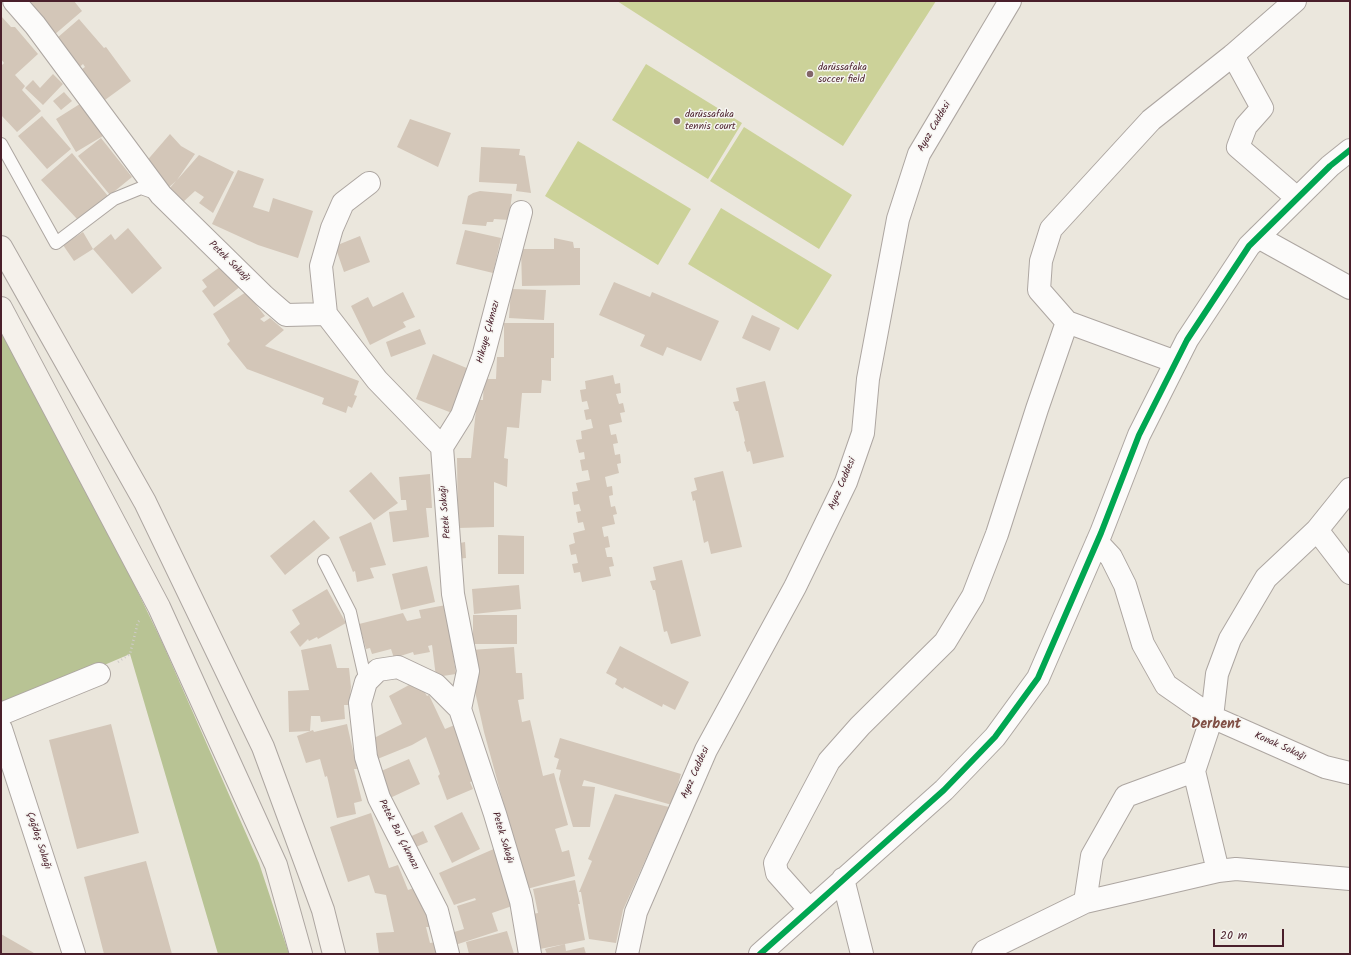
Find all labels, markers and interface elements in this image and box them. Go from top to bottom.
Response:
place label: darüssafaka soccer field [818,62,867,86]
marker: darüssafaka soccer field [805,69,815,79]
street label: Ayaz Caddesi [916,100,954,154]
place label: darüssafaka tennis court [685,109,736,132]
marker: darüssafaka tennis court [672,116,682,126]
street label: Petek Sokağı [206,239,252,285]
street label: Hikaye Çıkmazı [475,299,503,365]
street label: Ayaz Caddesi [827,456,859,512]
street label: Petek Sokağı [438,485,454,539]
district label: Derbent [1191,718,1241,734]
street label: Konak Sokağı [1252,730,1308,764]
street label: Ayaz Caddesi [679,745,713,801]
street label: Petek Bal Çıkmazı [375,798,421,872]
street label: Çağdaş Sokağı [23,811,53,871]
street label: Petek Sokağı [488,811,516,865]
scale bar [1215,921,1286,947]
text: 20 m [1220,926,1247,945]

